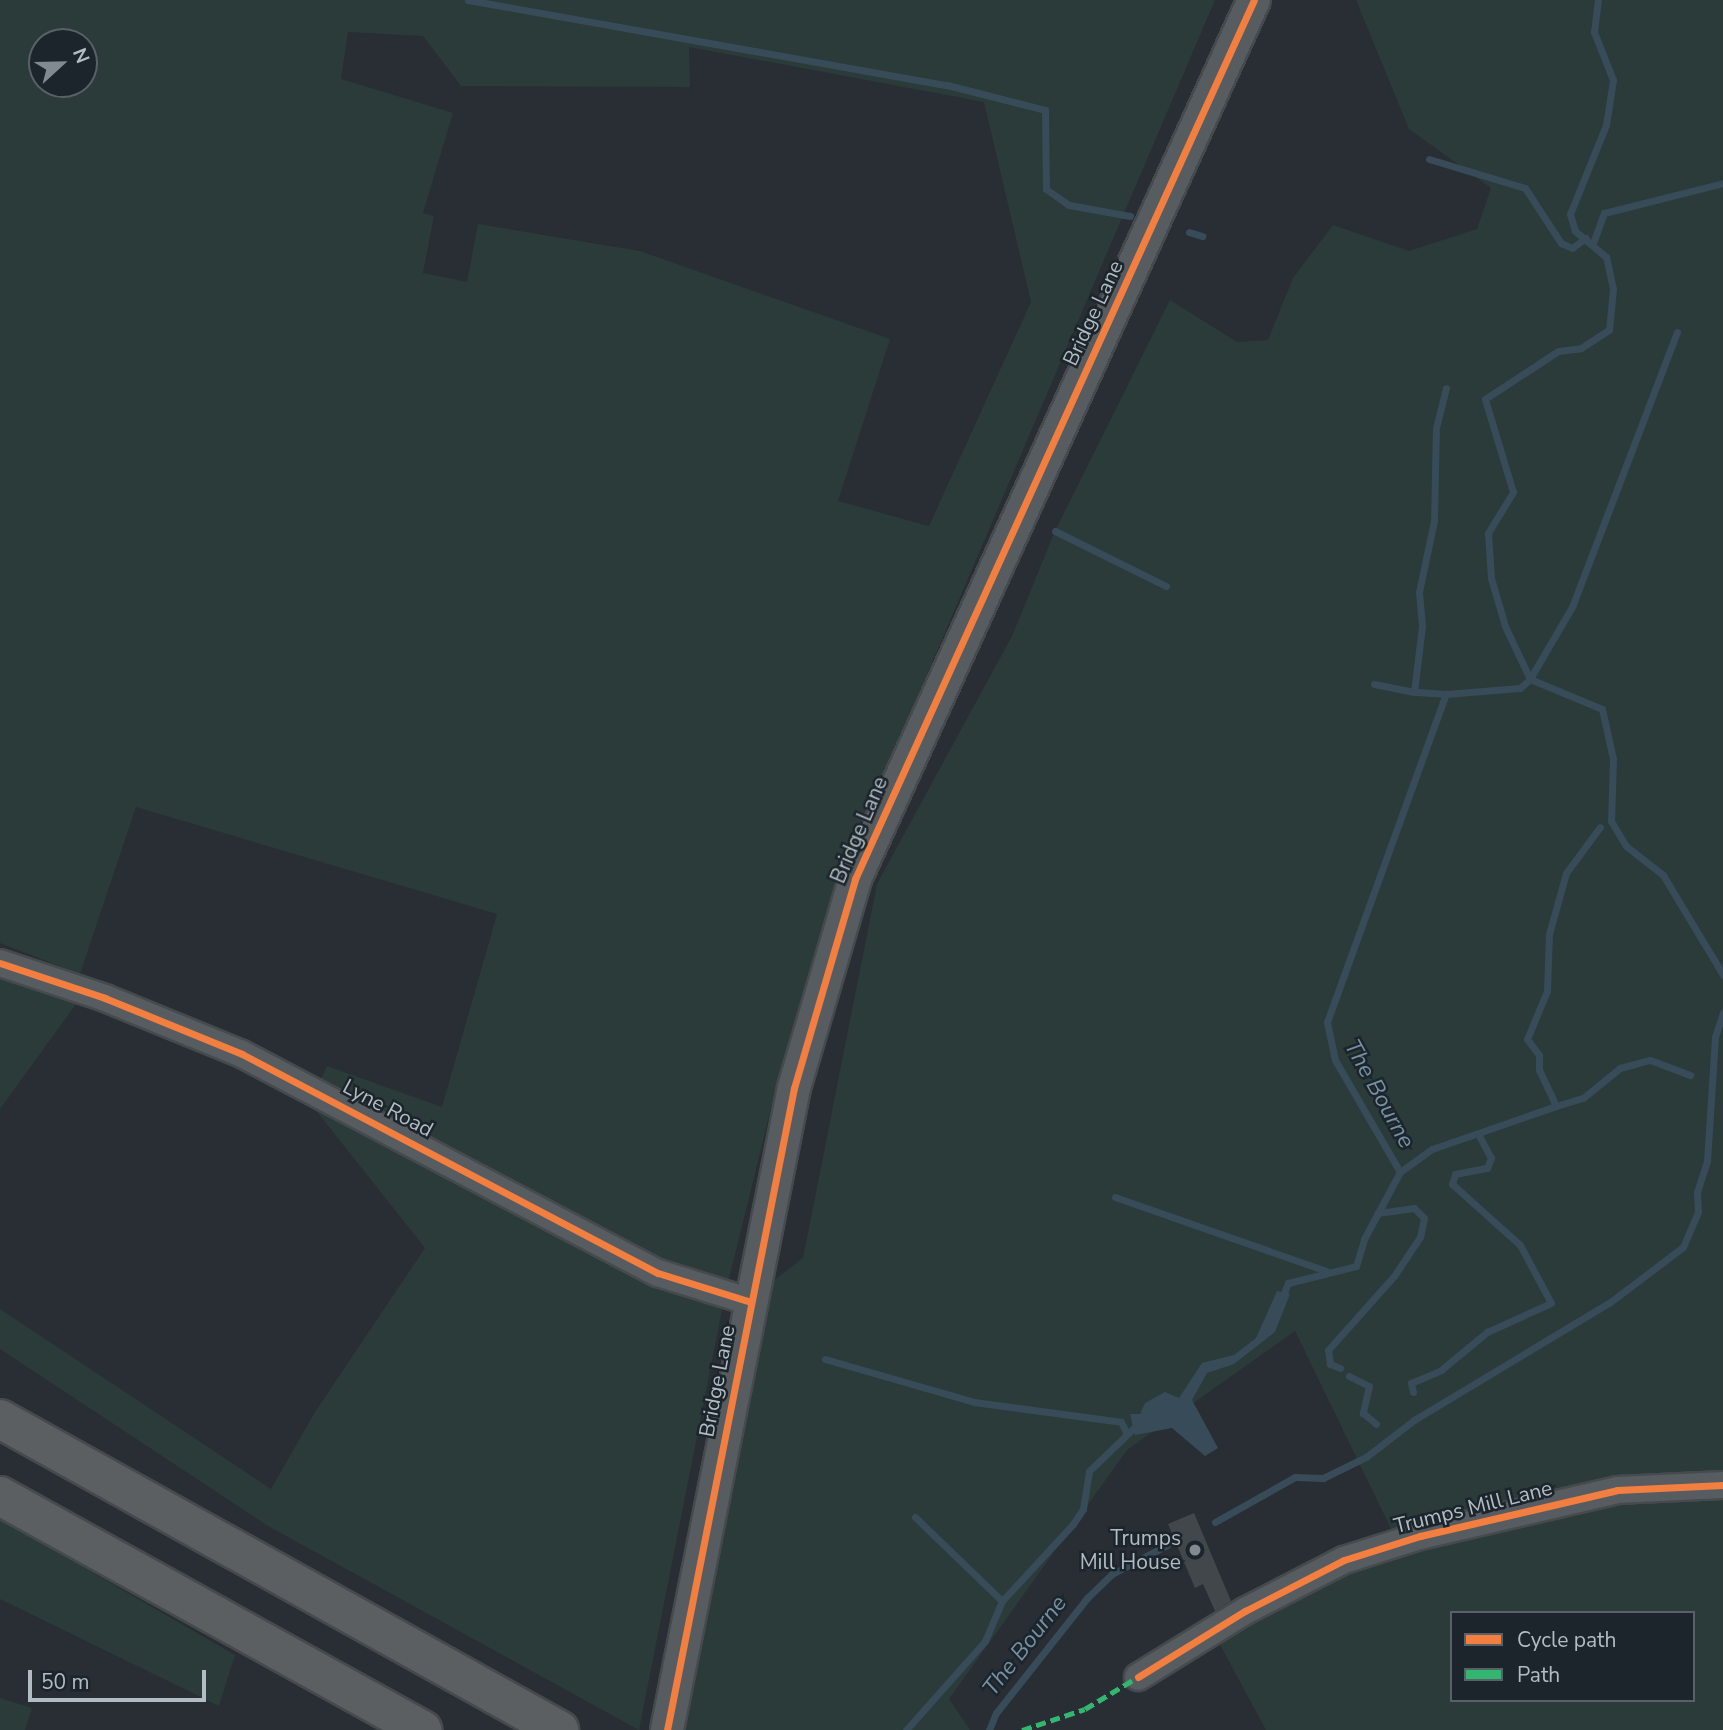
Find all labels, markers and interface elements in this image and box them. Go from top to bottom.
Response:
north arrow [28,28,98,98]
text: N [66,44,95,67]
street label: Bridge Lane [1058,256,1128,370]
street label: Bridge Lane [825,773,893,887]
water label: The Bourne [1338,1035,1420,1153]
street label: Lyne Road [339,1074,437,1142]
street label: Bridge Lane [694,1323,740,1439]
street label: Trumps Mill Lane [1391,1475,1555,1539]
place label: Trumps Mill House [1080,1525,1181,1575]
marker: Trumps Mill House [1187,1542,1203,1558]
water label: The Bourne [977,1590,1073,1702]
legend [1450,1611,1695,1702]
text: Cycle path [1517,1626,1616,1654]
scale bar [32,1656,210,1700]
text: Path [1517,1661,1560,1689]
text: 50 m [41,1668,90,1696]

